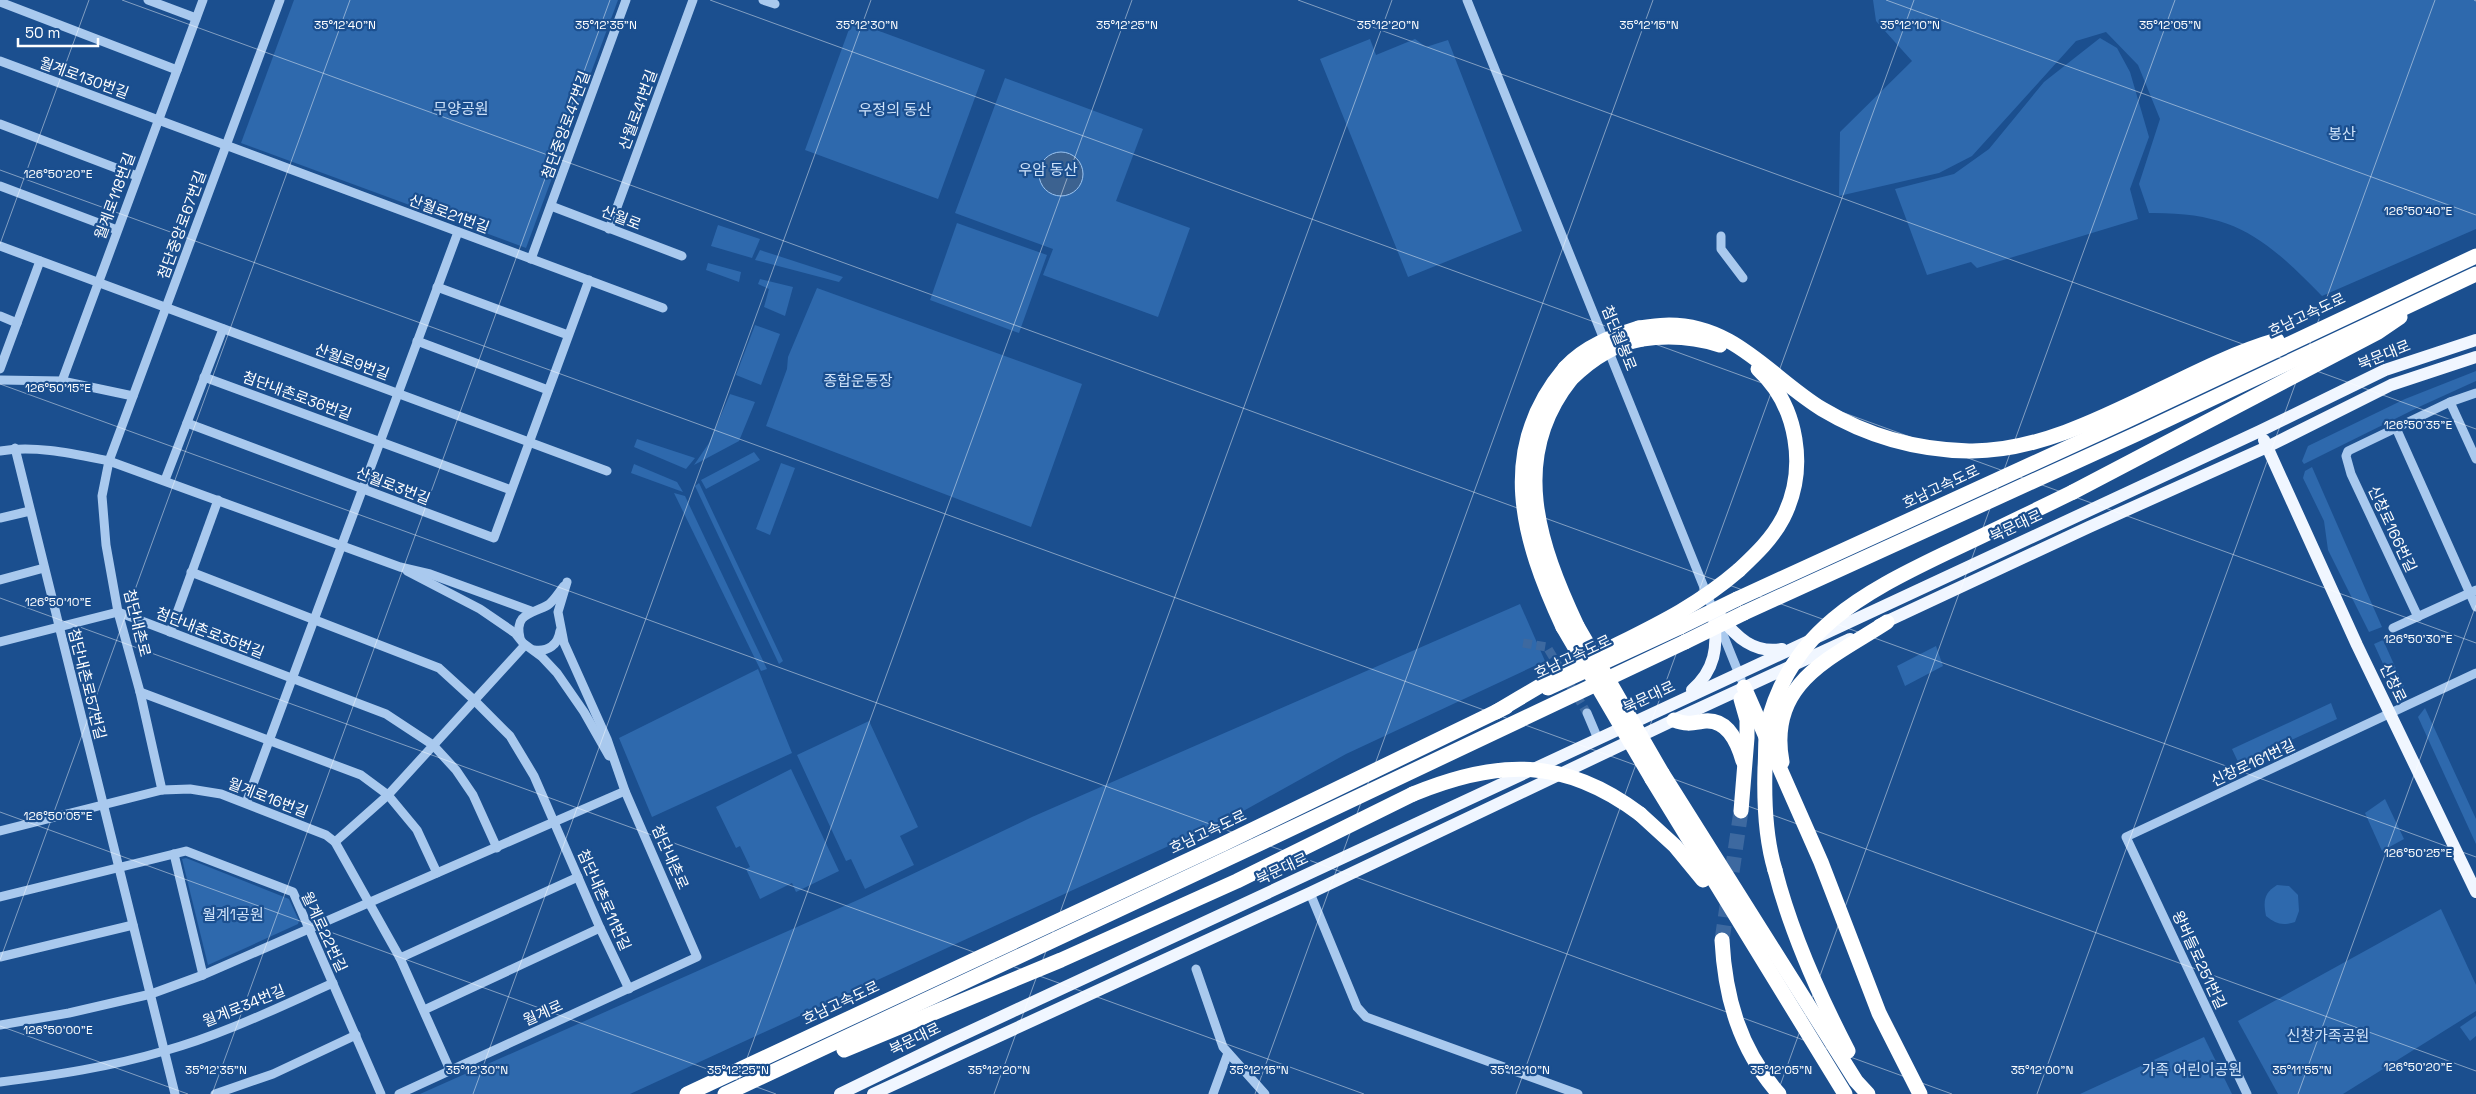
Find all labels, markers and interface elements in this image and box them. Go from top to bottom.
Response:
scale bar [18,15,98,47]
text: 35°12'40"N [314,17,376,33]
text: 35°12'35"N [575,17,637,33]
text: 35°12'30"N [836,17,898,33]
text: 35°12'25"N [1096,17,1158,33]
text: 35°12'20"N [1357,17,1419,33]
text: 35°12'15"N [1619,17,1679,33]
text: 35°12'10"N [1880,17,1940,33]
text: 35°12'05"N [2139,17,2201,33]
text: 50 m [25,23,60,42]
street label: 월계로130번길 [37,53,132,103]
street label: 산월로41번길 [614,67,661,153]
street label: 첨단중앙로47번길 [537,68,594,182]
park label: 무양공원 [433,99,489,118]
park label: 우정의 동산 [859,100,932,119]
park label: 봉산 [2328,124,2356,143]
street label: 월계로118번길 [90,150,139,242]
park label: 우암 동산 [1018,160,1078,179]
text: 126°50'20"E [24,166,93,182]
street label: 첨단중앙로67번길 [153,168,210,282]
street label: 산월로21번길 [406,190,492,237]
street label: 산월로 [598,201,644,234]
text: 126°50'40"E [2384,203,2453,219]
street label: 호남고속도로 [2265,288,2348,341]
street label: 첨단월봉로 [1598,302,1641,373]
street label: 북문대로 [2355,335,2413,374]
street label: 산월로9번길 [312,339,392,384]
street label: 첨단내촌로36번길 [240,367,354,424]
park label: 종합운동장 [823,371,893,390]
text: 126°50'15"E [25,380,91,396]
text: 126°50'35"E [2384,417,2452,433]
street label: 호남고속도로 [1899,460,1982,513]
street label: 산월로3번길 [353,463,433,508]
street label: 신창로166번길 [2364,482,2421,575]
street label: 북문대로 [1987,505,2045,546]
street label: 첨단내촌로 [120,587,155,659]
text: 126°50'10"E [25,594,92,610]
street label: 첨단내촌로35번길 [153,603,267,662]
street label: 첨단내촌로57번길 [64,626,110,741]
street label: 호남고속도로 [1531,630,1614,683]
text: 126°50'30"E [2384,631,2453,647]
street label: 신창로 [2376,660,2411,706]
street label: 북문대로 [1620,676,1678,717]
street label: 신창로161번길 [2208,735,2298,790]
street label: 월계로16번길 [225,774,311,822]
street label: 호남고속도로 [1166,805,1249,858]
text: 126°50'05"E [24,808,93,824]
street label: 첨단내촌로 [648,821,693,892]
text: 126°50'25"E [2384,845,2452,861]
street label: 첨단내촌로11번길 [574,846,635,954]
street label: 북문대로 [1253,848,1311,889]
street label: 월계로22번길 [297,888,351,975]
park label: 월계1공원 [202,905,264,924]
street label: 왕버들로251번길 [2168,907,2231,1012]
street label: 호남고속도로 [799,976,882,1029]
street label: 월계로34번길 [200,980,288,1031]
street label: 월계로 [520,995,566,1030]
street label: 북문대로 [886,1018,944,1059]
text: 126°50'00"E [23,1022,93,1038]
park label: 신창가족공원 [2287,1026,2369,1045]
text: 126°50'20"E [2384,1059,2453,1075]
park label: 가족 어린이공원 [2142,1060,2242,1079]
text: 35°12'35"N [185,1062,247,1078]
text: 35°12'30"N [446,1062,508,1078]
text: 35°12'25"N [707,1062,769,1078]
text: 35°12'20"N [968,1062,1030,1078]
text: 35°12'15"N [1229,1062,1289,1078]
text: 35°12'10"N [1490,1062,1550,1078]
text: 35°12'05"N [1750,1062,1812,1078]
text: 35°12'00"N [2011,1062,2073,1078]
text: 35°11'55"N [2272,1062,2332,1078]

